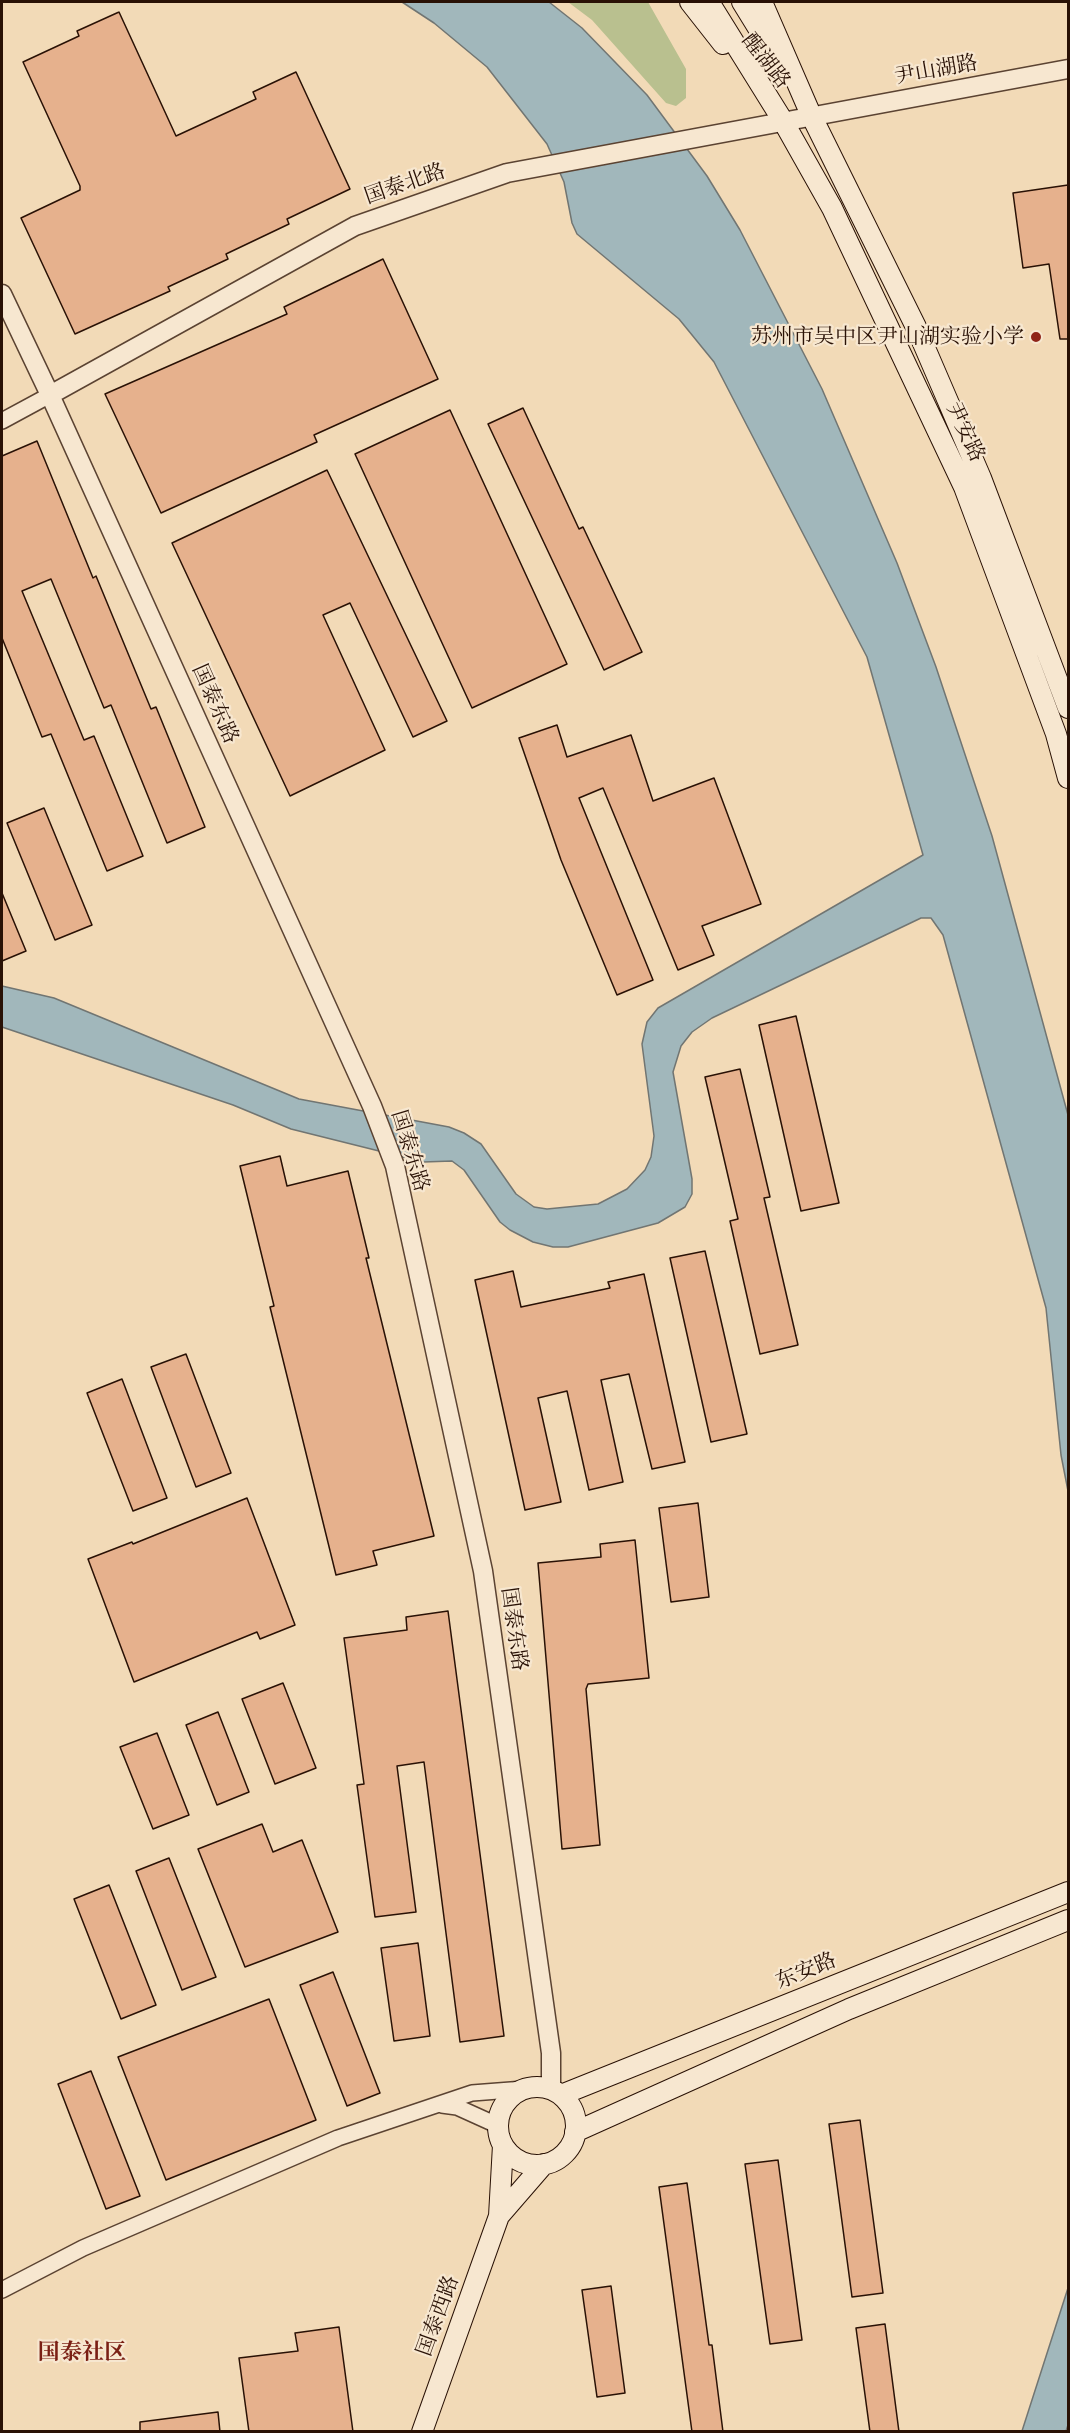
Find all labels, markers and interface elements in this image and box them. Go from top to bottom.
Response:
street label: 醒湖路 [737,28,795,94]
street label: 尹山湖路 [892,50,980,90]
street label: 国泰北路 [361,158,449,210]
place label: 苏州市吴中区尹山湖实验小学 [751,324,1024,350]
marker: 苏州市吴中区尹山湖实验小学 [1029,330,1043,344]
street label: 尹安路 [940,398,990,466]
street label: 国泰东路 [186,661,244,747]
street label: 国泰东路 [386,1107,434,1195]
street label: 国泰东路 [496,1586,532,1672]
street label: 东安路 [772,1948,840,1994]
street label: 国泰西路 [412,2272,464,2360]
district label: 国泰社区 [38,2340,126,2366]

